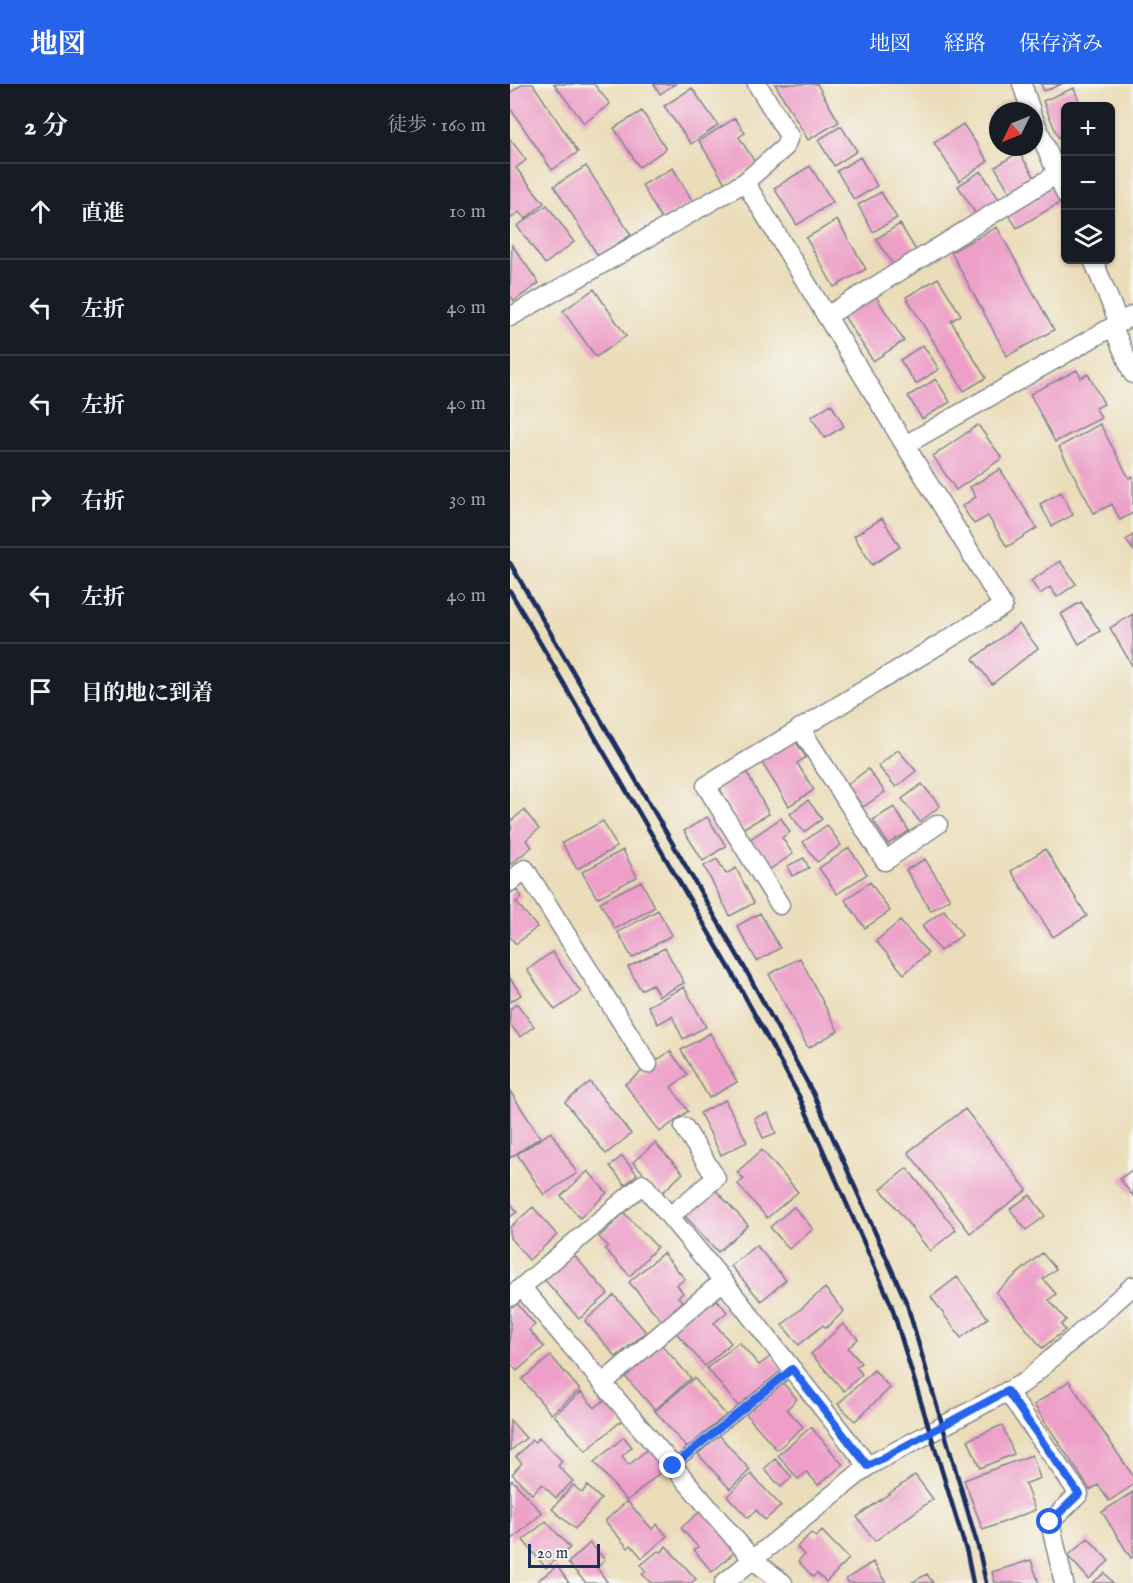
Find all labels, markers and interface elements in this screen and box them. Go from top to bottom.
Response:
text: 地図 [30,28,86,63]
text: 地図 [869,31,911,58]
text: 経路 [944,31,986,58]
text: 保存済み [1019,31,1103,58]
north arrow [989,102,1043,156]
map controls [1061,102,1115,264]
button: + [1061,102,1115,156]
text: 2 分 [24,110,68,143]
text: 徒歩 · 160 m [387,113,486,138]
button: − [1061,156,1115,210]
icon: ahead [24,195,57,228]
text: 10 m [449,199,486,224]
text: 直進 [81,200,125,228]
button: layers [1061,210,1115,264]
icon: left [24,291,57,324]
text: 40 m [447,295,486,320]
text: 左折 [81,296,125,324]
icon: left [24,387,57,420]
text: 40 m [447,391,486,416]
text: 左折 [81,392,125,420]
icon: right [24,483,57,516]
text: 30 m [449,487,486,512]
text: 右折 [81,488,125,516]
icon: left [24,579,57,612]
text: 40 m [447,583,486,608]
text: 左折 [81,584,125,612]
icon: arrive [24,675,57,708]
text: 目的地に到着 [81,680,213,708]
route end [659,1452,685,1478]
route start [1036,1508,1062,1534]
scale bar [528,1541,600,1568]
text: 20 m [537,1544,568,1564]

